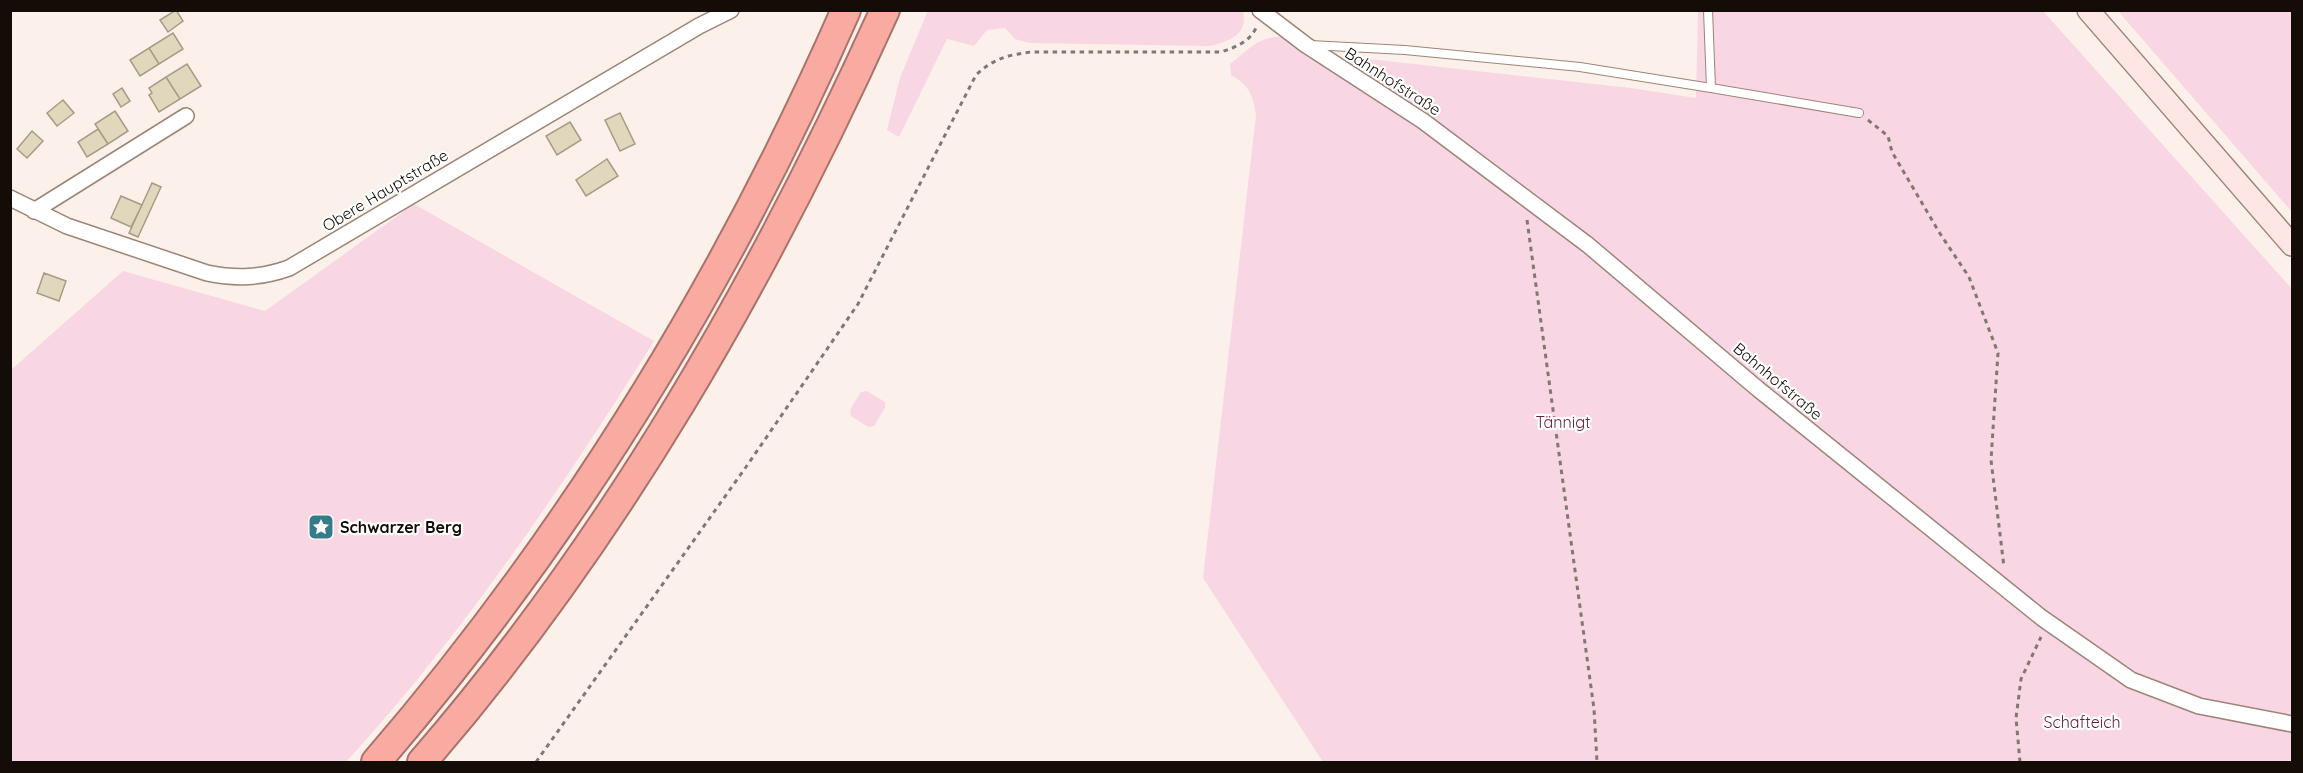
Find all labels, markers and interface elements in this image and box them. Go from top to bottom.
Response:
street label: Bahnhofstraße [1341,43,1445,119]
street label: Obere Hauptstraße [319,145,451,235]
street label: Bahnhofstraße [1729,338,1827,424]
park label: Tännigt [1535,412,1591,432]
place icon: Schwarzer Berg [306,512,336,542]
place label: Schwarzer Berg [340,517,462,537]
park label: Schafteich [2043,712,2121,732]

